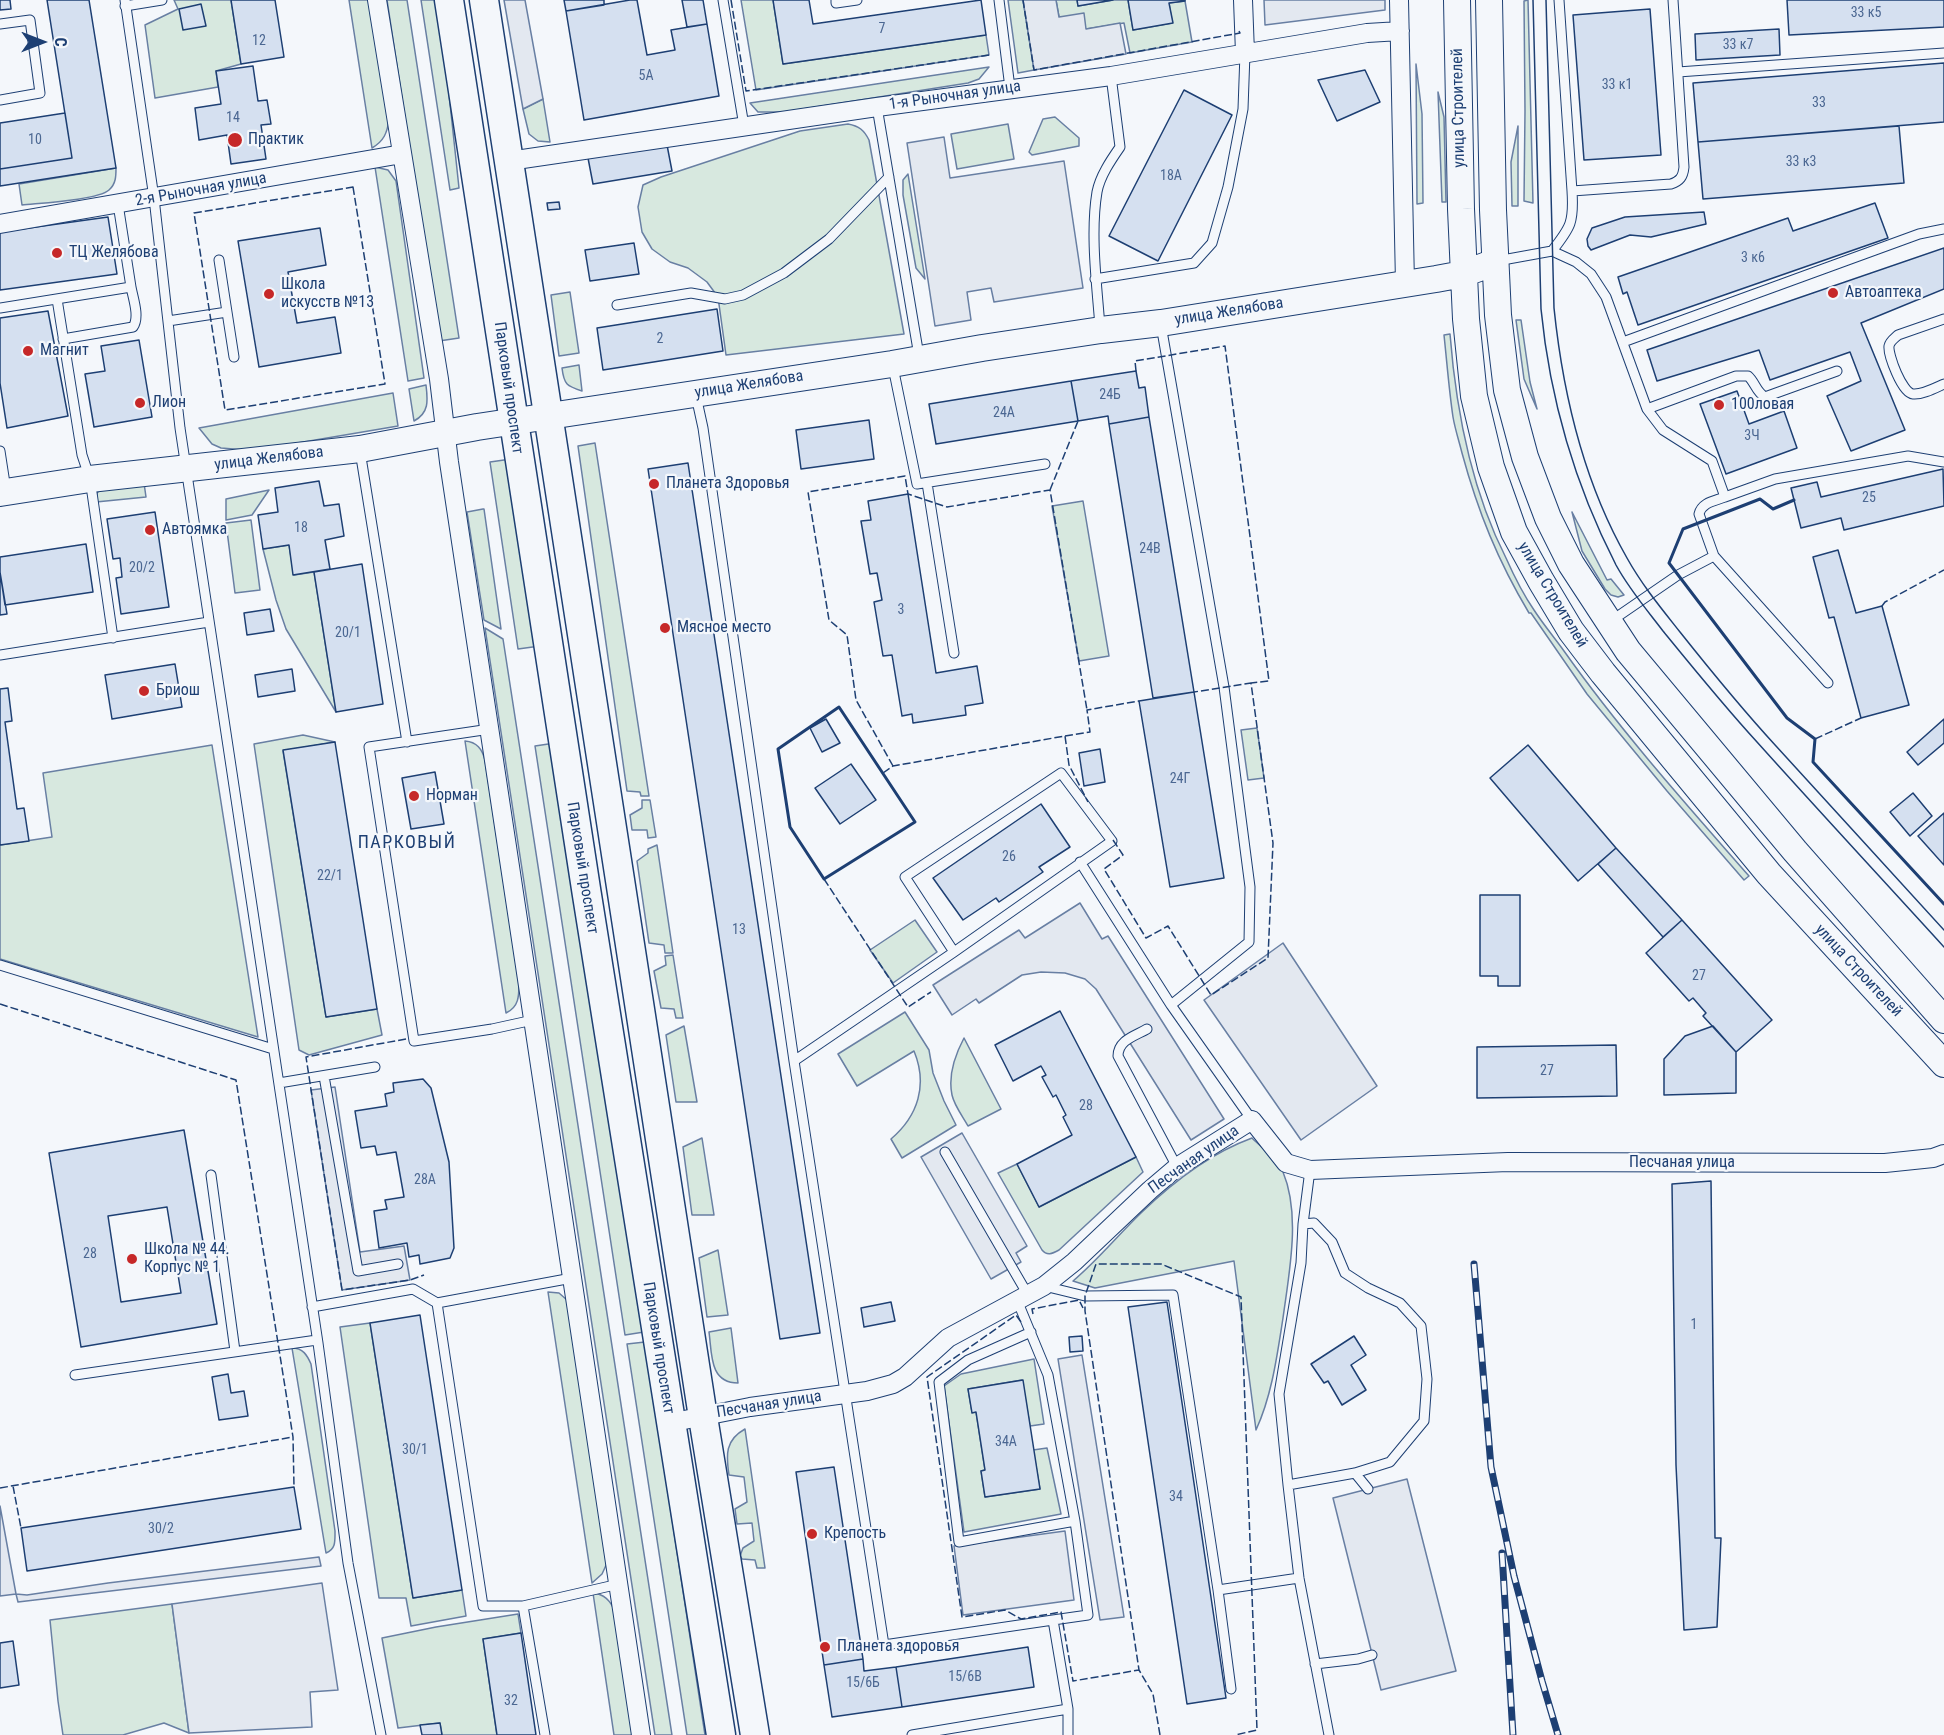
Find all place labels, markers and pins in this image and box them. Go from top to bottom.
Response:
place label: Практик [248,130,304,150]
marker: Практик [226,131,244,149]
place label: ТЦ Желябова [69,243,159,263]
marker: ТЦ Желябова [50,246,64,260]
place label: Школа искусств №13 [281,275,374,313]
place label: Автоаптека [1845,283,1922,303]
marker: Автоаптека [1826,286,1840,300]
marker: Школа искусств №13 [262,287,276,301]
place label: Магнит [40,341,89,361]
marker: Магнит [21,344,35,358]
place label: Лион [152,393,186,413]
place label: 100ловая [1731,395,1794,415]
marker: Лион [133,396,147,410]
marker: 100ловая [1712,398,1726,412]
place label: Планета Здоровья [666,474,790,494]
marker: Планета Здоровья [647,477,661,491]
place label: Автоямка [162,520,227,540]
marker: Автоямка [143,523,157,537]
place label: Мясное место [677,618,771,638]
marker: Мясное место [658,621,672,635]
place label: Бриош [156,681,200,701]
marker: Бриош [137,684,151,698]
place label: Норман [426,786,478,806]
marker: Норман [407,789,421,803]
place label: Школа № 44. Корпус № 1 [144,1240,230,1278]
marker: Школа № 44. Корпус № 1 [125,1252,139,1266]
place label: Крепость [824,1524,886,1544]
marker: Крепость [805,1527,819,1541]
place label: Планета здоровья [837,1637,959,1657]
marker: Планета здоровья [818,1640,832,1654]

